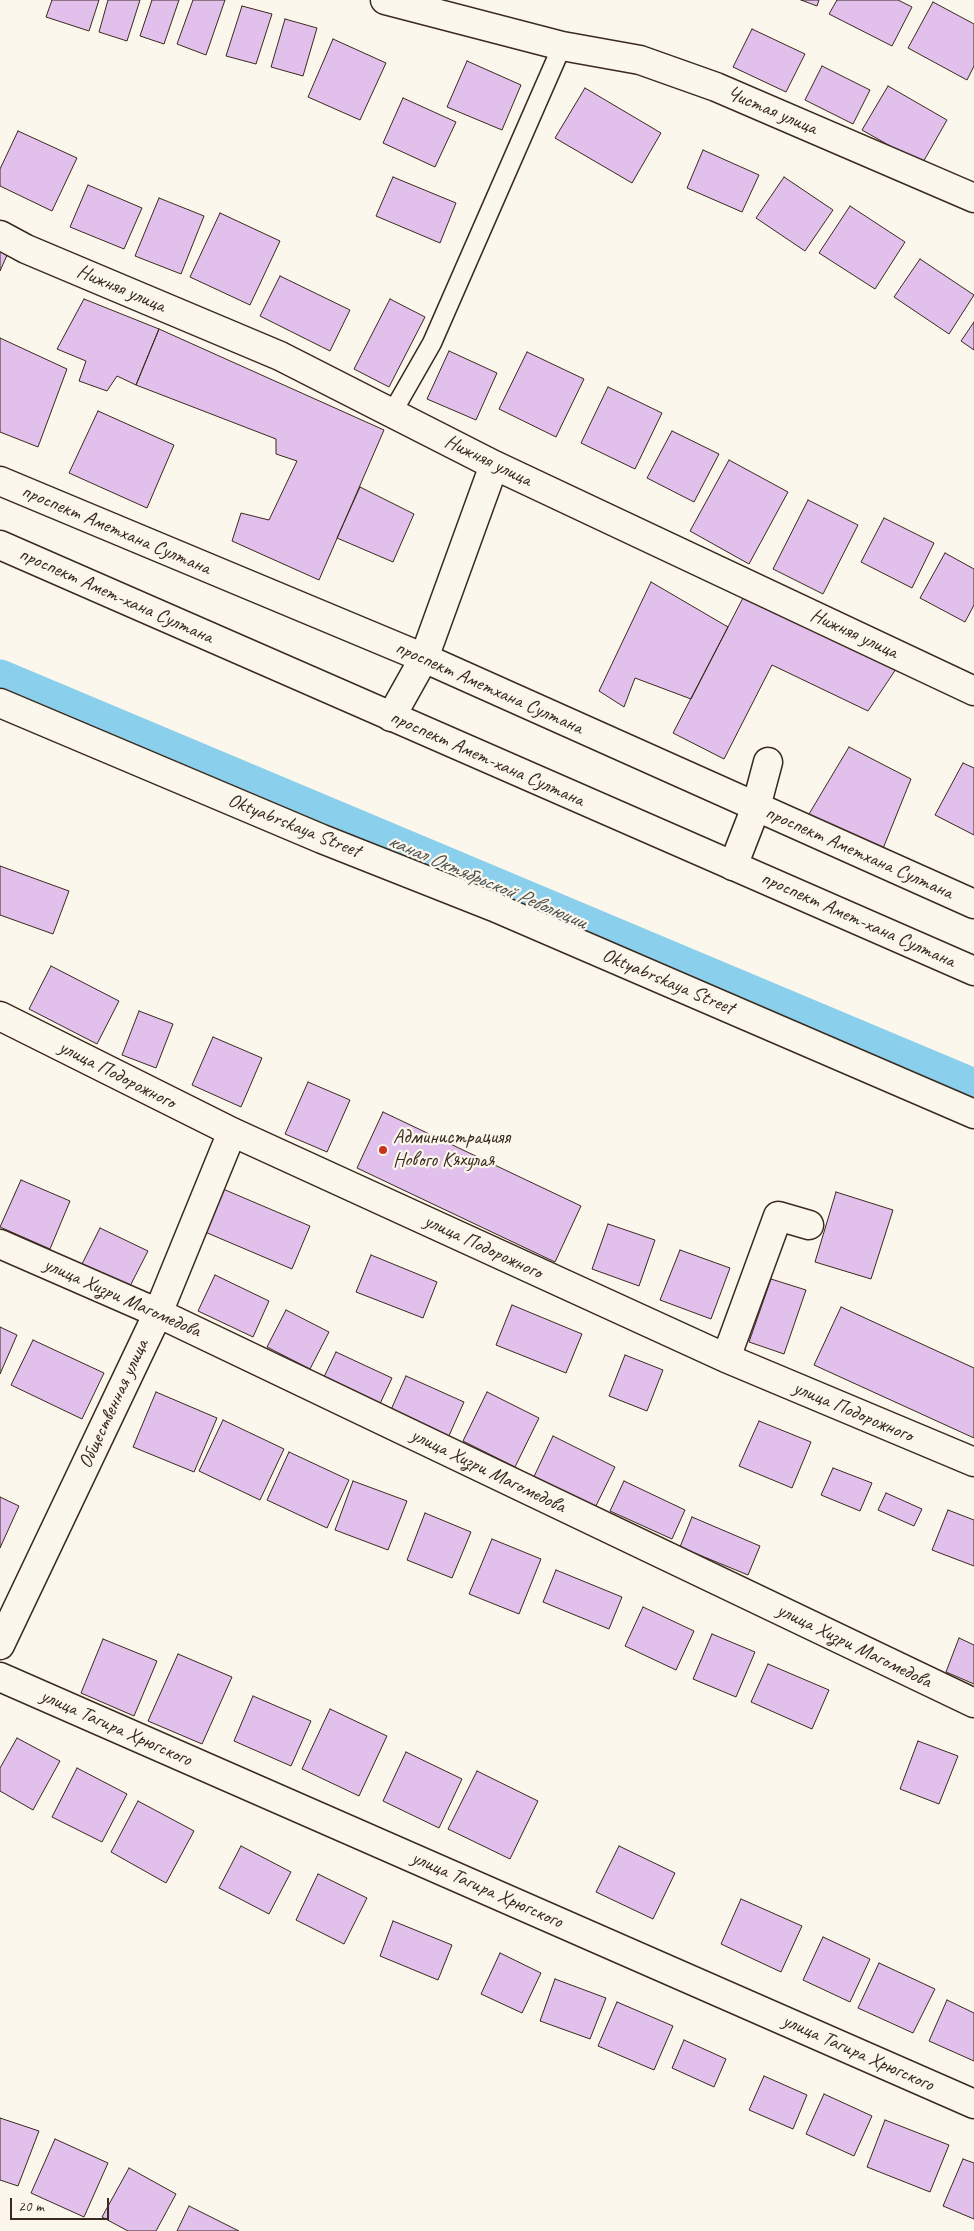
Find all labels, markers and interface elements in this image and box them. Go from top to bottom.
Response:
street label: Чистая улица [723,81,821,141]
street label: Нижняя улица [73,260,169,318]
street label: Нижняя улица [441,430,535,492]
street label: проспект Аметхана Султана [18,479,214,581]
street label: проспект Амет-хана Султана [15,542,217,650]
street label: Нижняя улица [806,603,902,665]
street label: проспект Аметхана Султана [391,636,587,740]
street label: проспект Амет-хана Султана [386,705,588,813]
street label: Oktyabrskaya Street [224,788,364,864]
street label: проспект Аметхана Султана [761,801,957,905]
water label: канал Октябрьской Революции [384,829,590,935]
street label: проспект Амет-хана Султана [757,866,959,974]
street label: Oktyabrskaya Street [598,943,738,1021]
street label: улица Подорожного [55,1035,179,1115]
place label: Администрацияя Нового Кяхулая [393,1126,510,1173]
marker: Администрацияя Нового Кяхулая [377,1144,389,1156]
street label: улица Подорожного [420,1209,546,1285]
street label: улица Хизри Магомедова [40,1253,204,1343]
street label: Общественная улица [74,1336,154,1472]
street label: улица Подорожного [790,1376,916,1448]
street label: улица Хизри Магомедова [407,1423,569,1519]
street label: улица Хизри Магомедова [773,1598,935,1694]
street label: улица Тагира Хрюгского [37,1684,195,1772]
street label: улица Тагира Хрюгского [408,1846,566,1934]
street label: улица Тагира Хрюгского [779,2009,937,2097]
scale bar [12,2188,111,2220]
text: 20 m [18,2197,44,2216]

